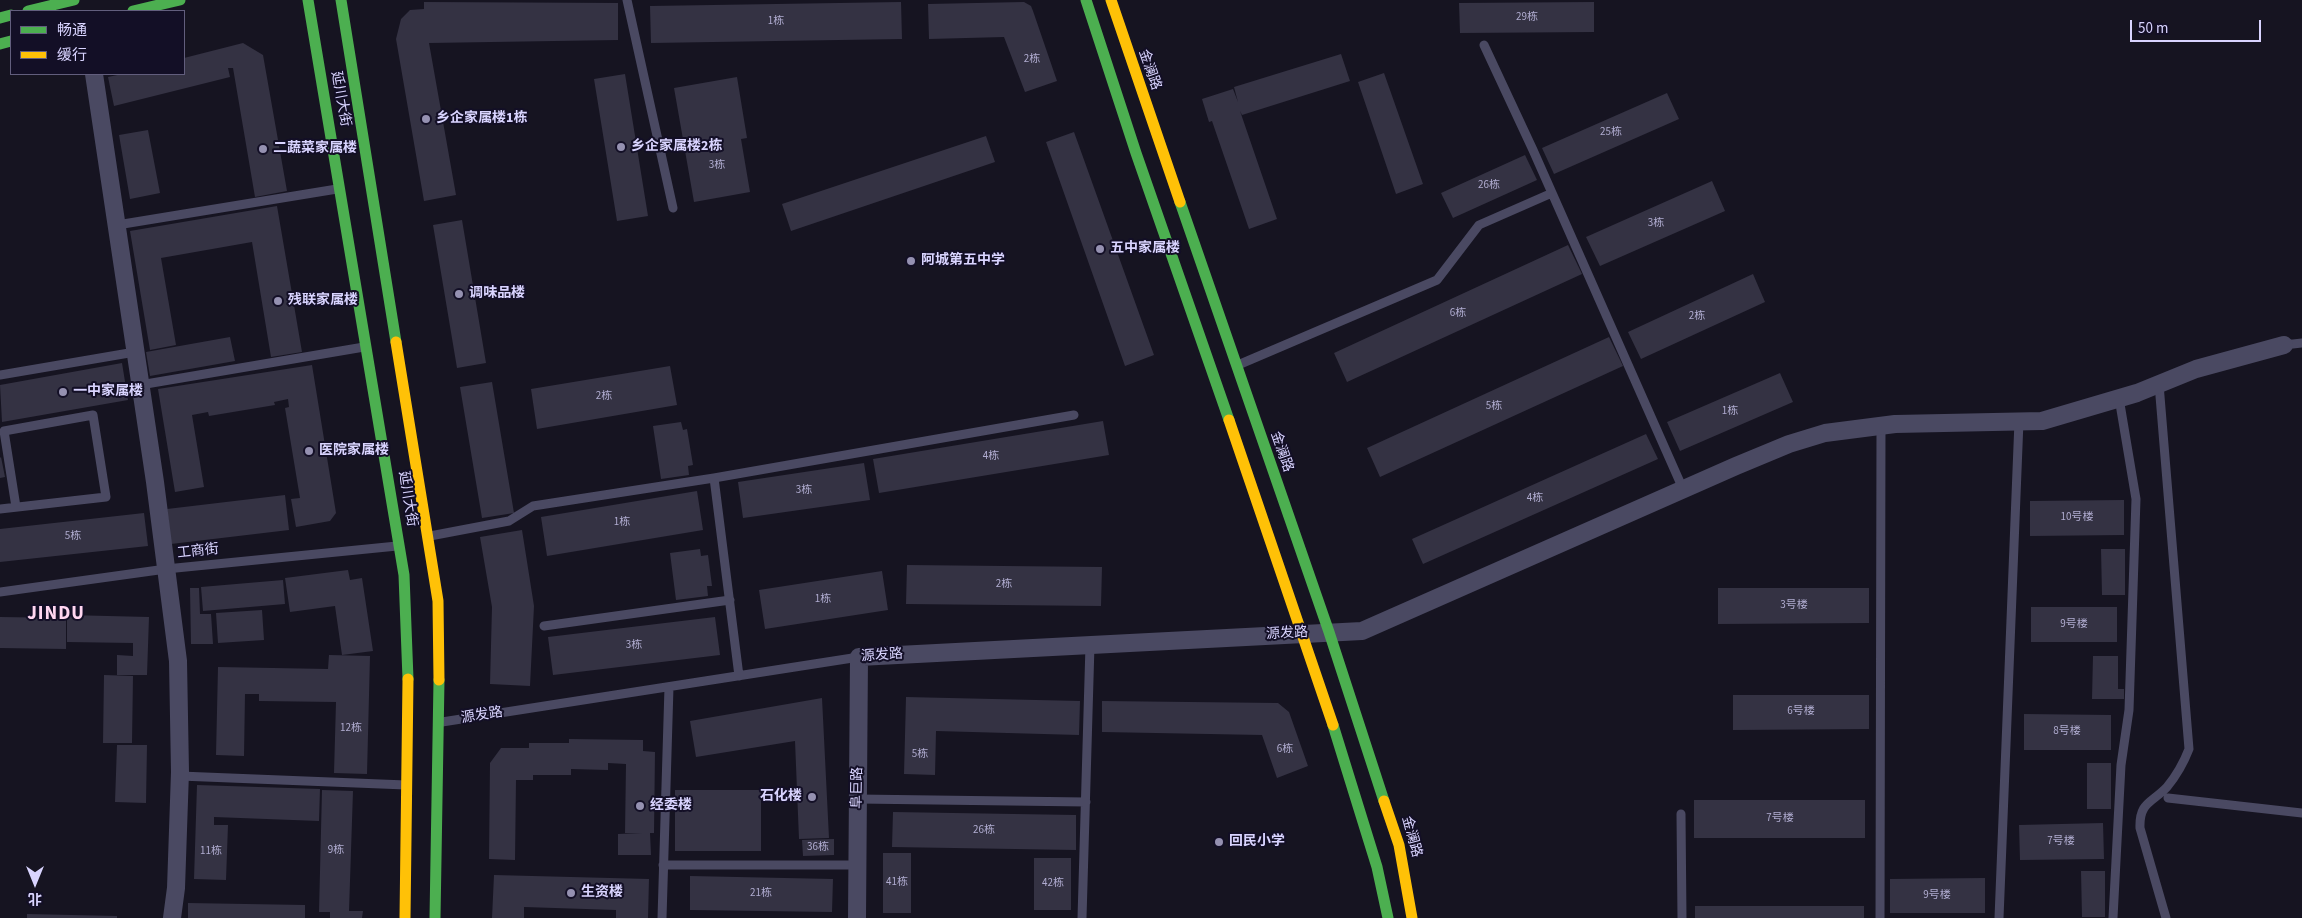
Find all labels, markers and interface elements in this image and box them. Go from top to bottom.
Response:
legend [10,10,185,75]
scale bar [2132,10,2263,42]
house number: 29栋 [1516,11,1538,25]
house number: 1栋 [768,15,784,29]
text: 50 m [2138,18,2168,39]
text: 畅通 [57,20,87,41]
text: 缓行 [57,45,87,66]
street label: 金澜路 [1134,47,1164,93]
house number: 2栋 [1024,53,1040,67]
street label: 延川大街 [327,70,353,128]
place label: 乡企家属楼1栋 [436,111,527,127]
marker: 乡企家属楼1栋 [420,113,432,125]
house number: 25栋 [1600,126,1622,140]
place label: 乡企家属楼2栋 [631,139,722,155]
place label: 二蔬菜家属楼 [273,141,357,157]
marker: 乡企家属楼2栋 [615,141,627,153]
marker: 二蔬菜家属楼 [257,143,269,155]
house number: 3栋 [709,159,725,173]
house number: 26栋 [1478,179,1500,193]
house number: 3栋 [1648,217,1664,231]
place label: 五中家属楼 [1110,241,1180,257]
marker: 五中家属楼 [1094,243,1106,255]
place label: 阿城第五中学 [921,253,1005,269]
marker: 阿城第五中学 [905,255,917,267]
place label: 调味品楼 [469,286,525,302]
marker: 调味品楼 [453,288,465,300]
place label: 残联家属楼 [288,293,358,309]
marker: 残联家属楼 [272,295,284,307]
house number: 6栋 [1450,307,1466,321]
house number: 2栋 [1689,310,1705,324]
place label: 一中家属楼 [73,384,143,400]
marker: 一中家属楼 [57,386,69,398]
house number: 2栋 [596,390,612,404]
house number: 5栋 [1486,400,1502,414]
house number: 1栋 [1722,405,1738,419]
street label: 金澜路 [1266,429,1296,475]
place label: 医院家属楼 [319,443,389,459]
marker: 医院家属楼 [303,445,315,457]
house number: 4栋 [983,450,999,464]
street label: 延川大街 [394,470,420,528]
house number: 3栋 [796,484,812,498]
house number: 4栋 [1527,492,1543,506]
house number: 10号楼 [2061,511,2093,525]
house number: 1栋 [614,516,630,530]
house number: 5栋 [65,530,81,544]
street label: 工商街 [176,541,220,563]
house number: 2栋 [996,578,1012,592]
house number: 1栋 [815,593,831,607]
house number: 3号楼 [1780,599,1808,613]
district label: JINDU [27,604,85,626]
house number: 9号楼 [2060,618,2088,632]
street label: 源发路 [1266,625,1308,643]
house number: 3栋 [626,639,642,653]
street label: 源发路 [860,646,904,666]
street label: 源发路 [460,704,504,728]
house number: 6号楼 [1787,705,1815,719]
house number: 12栋 [340,722,362,736]
house number: 8号楼 [2053,725,2081,739]
house number: 6栋 [1277,743,1293,757]
house number: 5栋 [912,748,928,762]
street label: 阜巨路 [849,767,867,809]
place label: 石化楼 [760,789,802,805]
marker: 石化楼 [806,791,818,803]
place label: 经委楼 [650,798,692,814]
marker: 经委楼 [634,800,646,812]
house number: 7号楼 [1766,812,1794,826]
street label: 金澜路 [1397,815,1425,859]
house number: 26栋 [973,824,995,838]
place label: 回民小学 [1229,834,1285,850]
house number: 7号楼 [2047,835,2075,849]
marker: 回民小学 [1213,836,1225,848]
house number: 36栋 [807,841,829,855]
house number: 9栋 [328,844,344,858]
house number: 11栋 [200,845,222,859]
north arrow [10,858,60,908]
house number: 41栋 [886,876,908,890]
house number: 42栋 [1042,877,1064,891]
place label: 生资楼 [581,885,623,901]
marker: 生资楼 [565,887,577,899]
house number: 21栋 [750,887,772,901]
text: 北 [28,888,42,908]
house number: 9号楼 [1923,889,1951,903]

